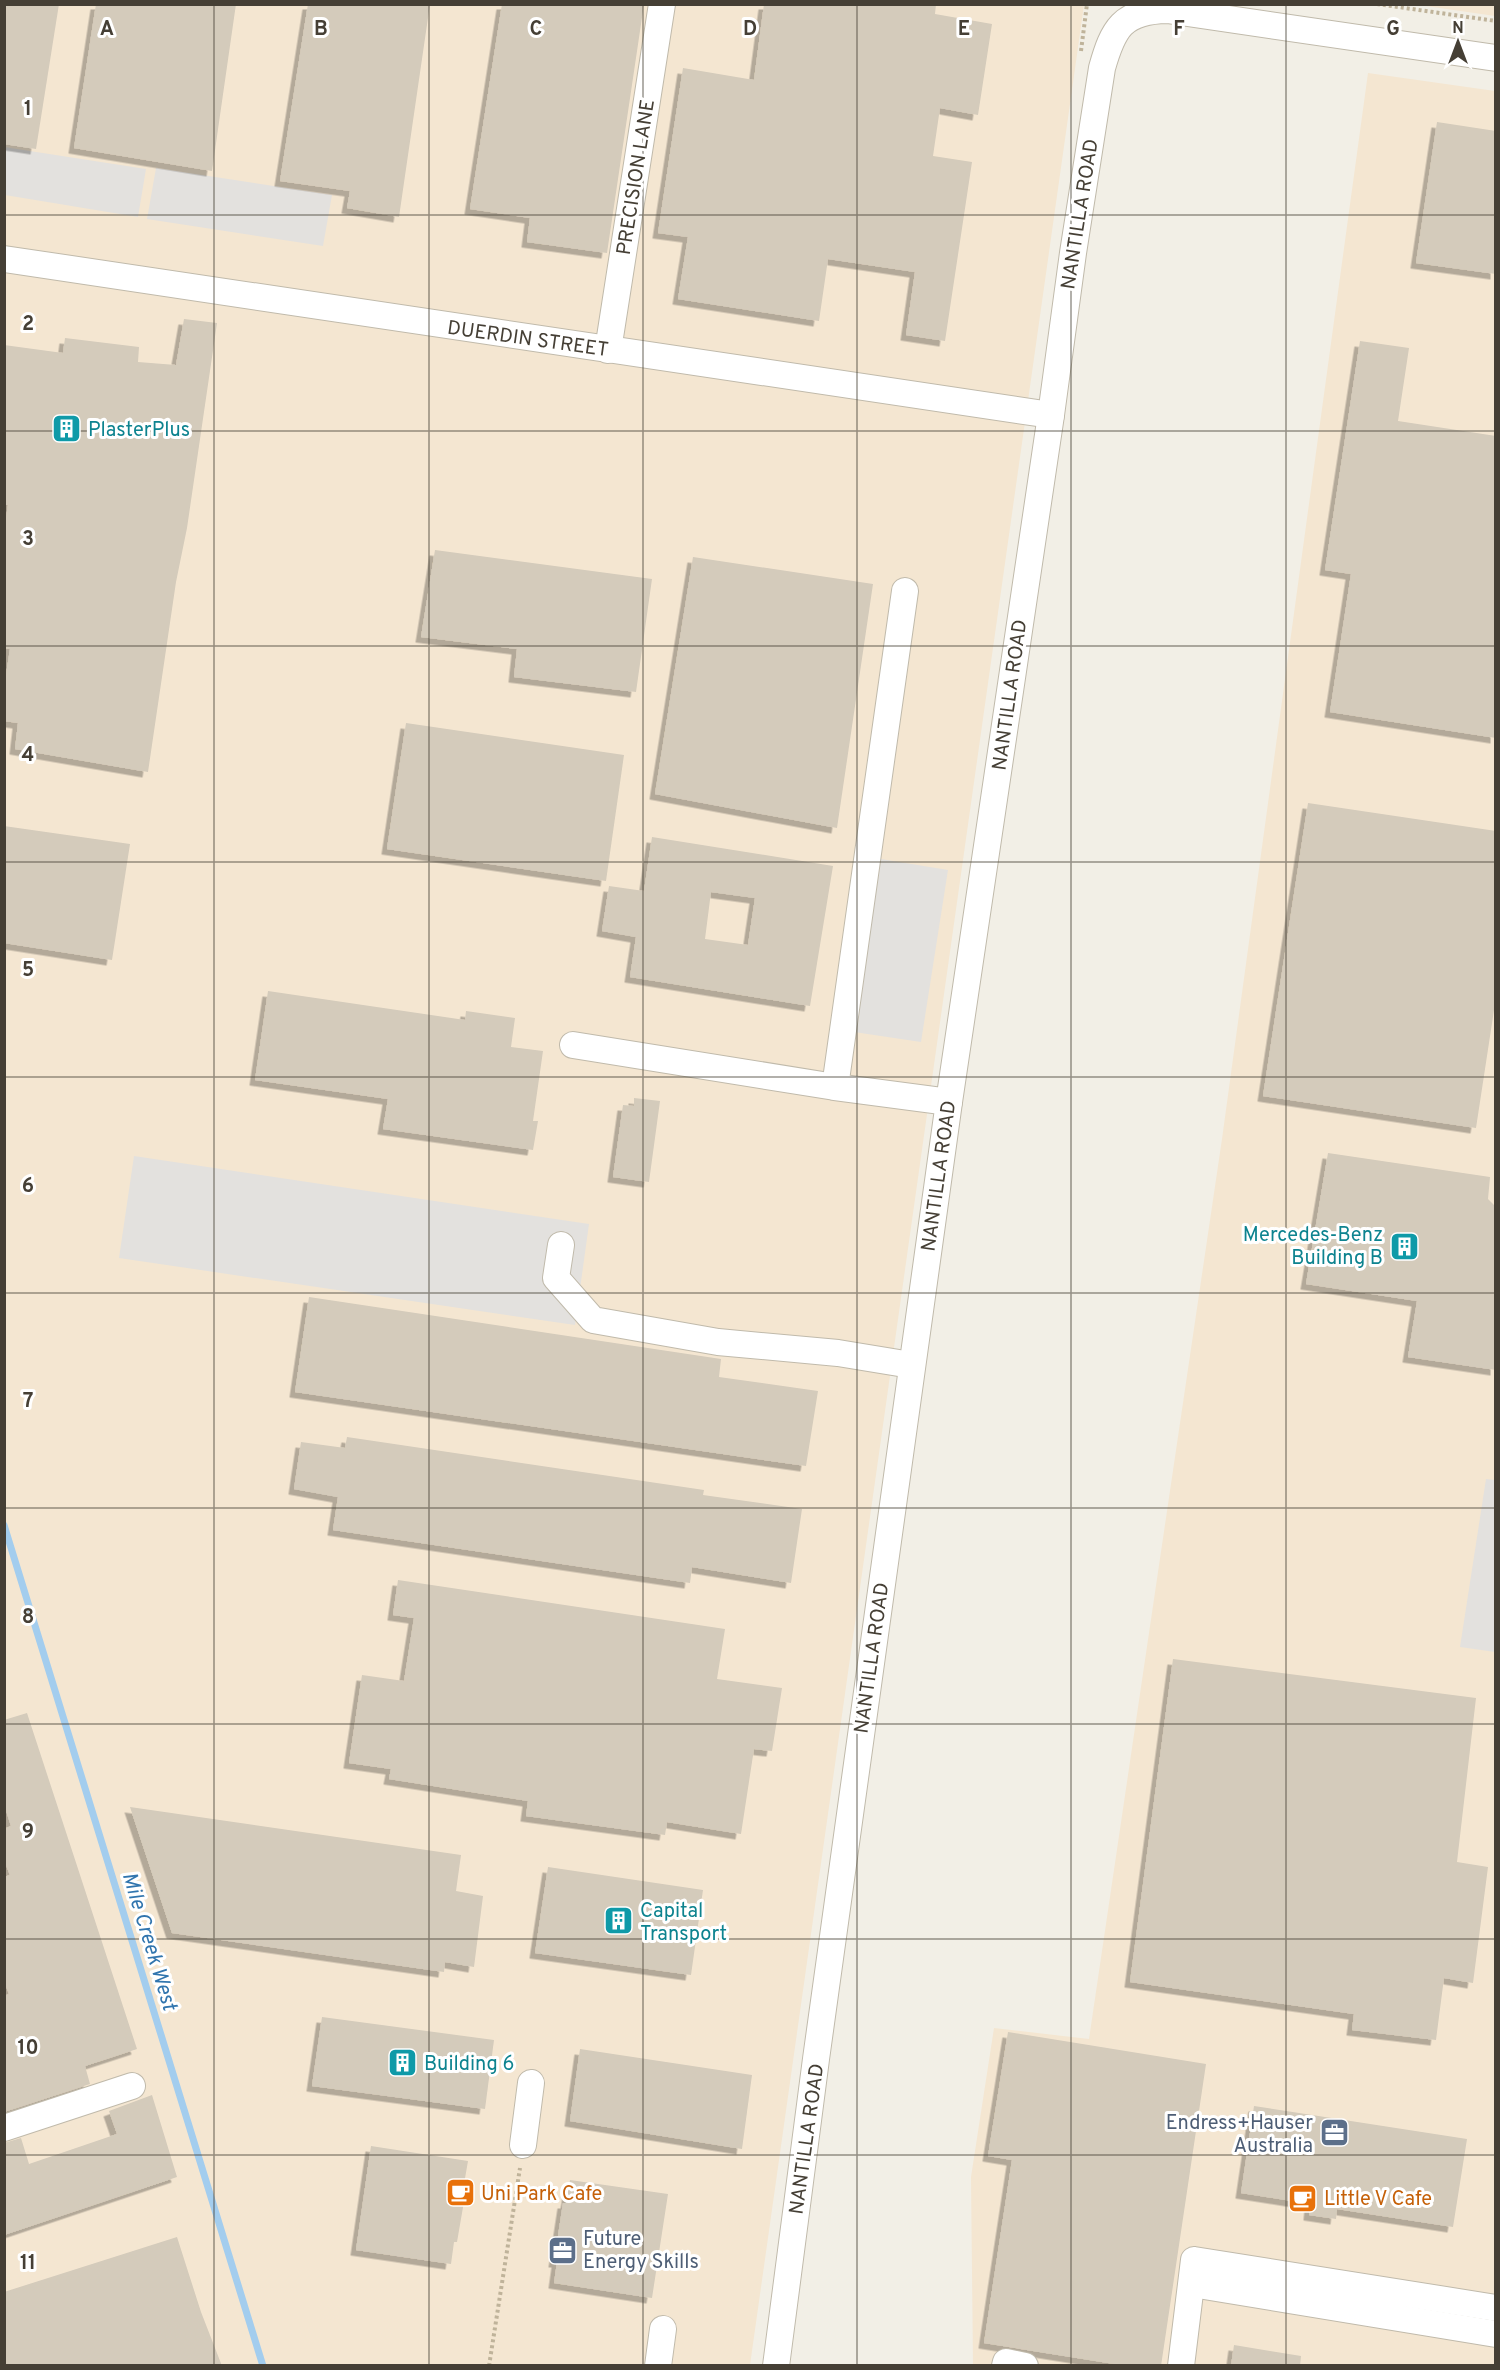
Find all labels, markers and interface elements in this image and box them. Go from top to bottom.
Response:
north arrow [1428,12,1488,72]
text: A [100,17,114,43]
text: B [314,17,328,43]
text: C [530,17,542,43]
text: D [743,17,757,43]
text: E [958,17,970,43]
text: F [1173,17,1185,43]
text: G [1386,17,1400,43]
text: N [1452,19,1464,39]
text: 1 [24,97,32,123]
street label: PRECISION LANE [612,98,662,257]
street label: NANTILLA ROAD [1056,137,1106,292]
text: 2 [22,312,34,338]
street label: DUERDIN STREET [445,316,610,364]
building icon: PlasterPlus [51,413,83,445]
place label: PlasterPlus [88,418,190,444]
text: 3 [22,527,34,553]
street label: NANTILLA ROAD [988,618,1034,772]
text: 4 [22,743,34,769]
text: 5 [22,958,34,984]
street label: NANTILLA ROAD [917,1099,963,1253]
text: 6 [22,1174,34,1200]
place label: Mercedes-Benz Building B [1243,1223,1383,1272]
building icon: Mercedes-Benz Building B [1388,1230,1420,1262]
text: 7 [23,1389,33,1415]
street label: NANTILLA ROAD [850,1581,896,1735]
text: 8 [22,1605,34,1631]
text: 9 [22,1820,34,1846]
water label: Mile Creek West [115,1869,183,2015]
place label: Capital Transport [640,1899,727,1948]
building icon: Capital Transport [603,1905,635,1937]
text: 10 [17,2036,39,2062]
building icon: Building 6 [387,2047,419,2079]
place label: Building 6 [424,2052,514,2078]
street label: NANTILLA ROAD [785,2062,831,2216]
place label: Endress+Hauser Australia [1166,2111,1313,2160]
office icon: Endress+Hauser Australia [1318,2117,1350,2149]
cafe icon: Uni Park Cafe [444,2177,476,2209]
place label: Uni Park Cafe [481,2182,602,2208]
cafe icon: Little V Cafe [1287,2182,1319,2214]
place label: Little V Cafe [1324,2187,1432,2213]
place label: Future Energy Skills [583,2227,699,2276]
office icon: Future Energy Skills [546,2234,578,2266]
text: 11 [20,2251,36,2277]

